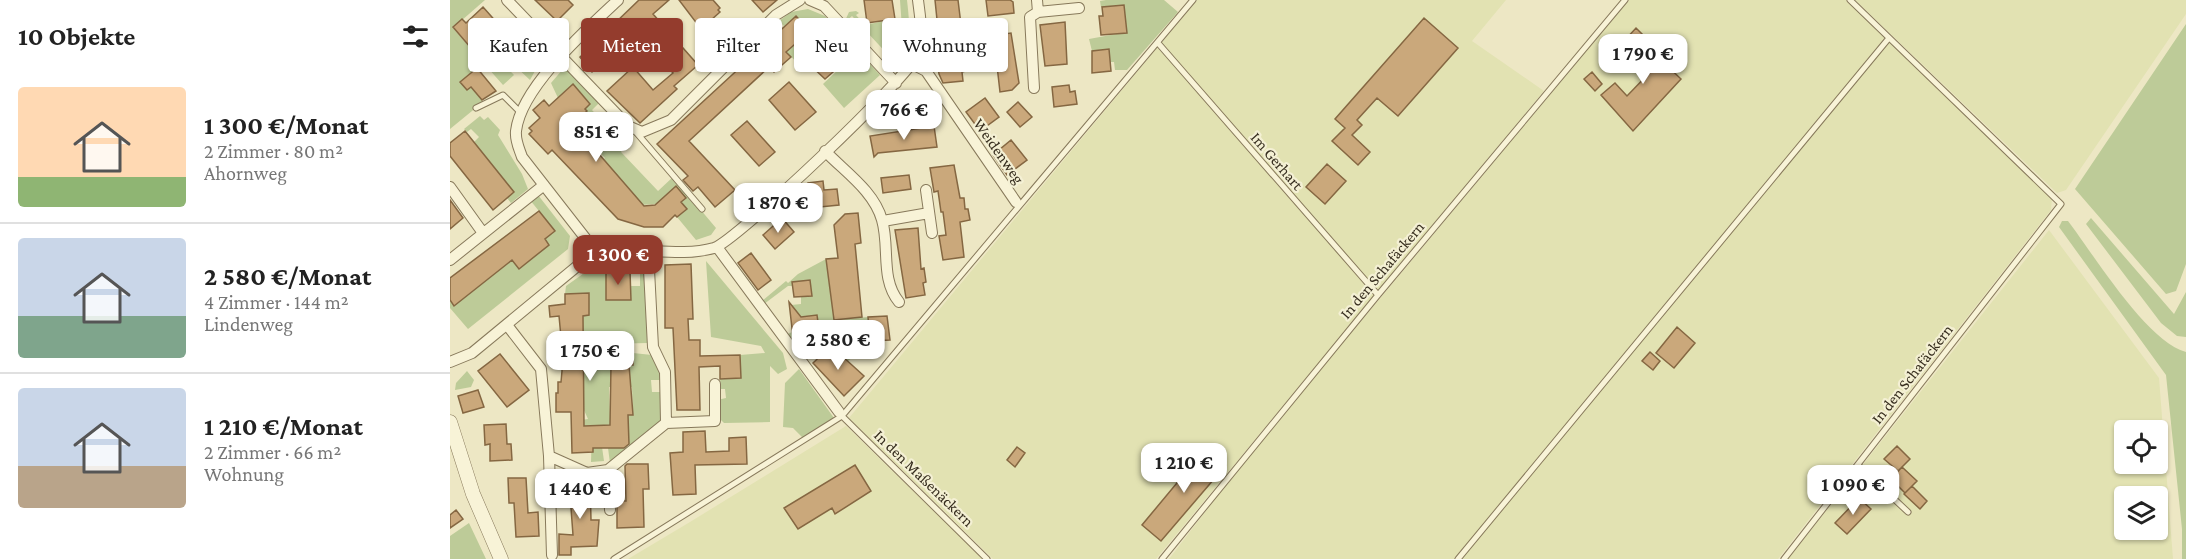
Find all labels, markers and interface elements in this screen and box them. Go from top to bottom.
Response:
chip: Kaufen [468,18,569,72]
chip: Mieten [581,18,683,72]
chip: Filter [695,18,782,72]
chip: Neu [794,18,870,72]
chip: Wohnung [882,18,1008,72]
icon: filters [399,20,432,53]
text: 10 Objekte [18,22,135,51]
pin: 1 790 € [1588,34,1698,85]
text: 1 790 € [1612,42,1674,64]
pin: 766 € [862,90,946,141]
text: 766 € [880,98,928,120]
icon: home [66,111,138,183]
text: 1 300 €/Monat [204,111,368,140]
pin: 851 € [554,112,638,163]
street label: Weidenweg [970,115,1028,188]
text: 851 € [573,120,619,142]
street label: Im Gerhart [1247,129,1307,194]
text: 2 Zimmer · 80 m² [204,140,343,162]
text: Ahornweg [204,162,287,184]
pin: 1 870 € [723,183,833,234]
text: 1 870 € [748,191,808,213]
street label: In den Schafäckern [1337,218,1428,322]
pin: 1 300 € [563,235,673,286]
text: 1 300 € [587,243,649,265]
icon: home [66,262,138,334]
text: 2 580 €/Monat [204,262,371,291]
text: 4 Zimmer · 144 m² [204,291,349,313]
text: Lindenweg [204,313,293,335]
pin: 2 580 € [783,320,893,371]
street label: In den Schafäckern [1868,321,1956,427]
text: 2 580 € [806,328,870,350]
pin: 1 750 € [535,331,645,382]
text: 1 750 € [560,339,620,361]
icon: home [66,412,138,484]
text: 1 210 €/Monat [204,412,363,441]
map controls [2114,420,2168,540]
button: locate [2114,420,2168,474]
street label: In den Maßenäckern [871,426,977,530]
text: 2 Zimmer · 66 m² [204,441,341,463]
pin: 1 210 € [1129,443,1239,494]
text: 1 210 € [1155,451,1213,473]
text: Wohnung [204,463,284,485]
pin: 1 090 € [1798,465,1908,516]
pin: 1 440 € [525,469,635,520]
text: 1 090 € [1821,473,1885,495]
text: 1 440 € [549,477,611,499]
button: layers [2114,486,2168,540]

